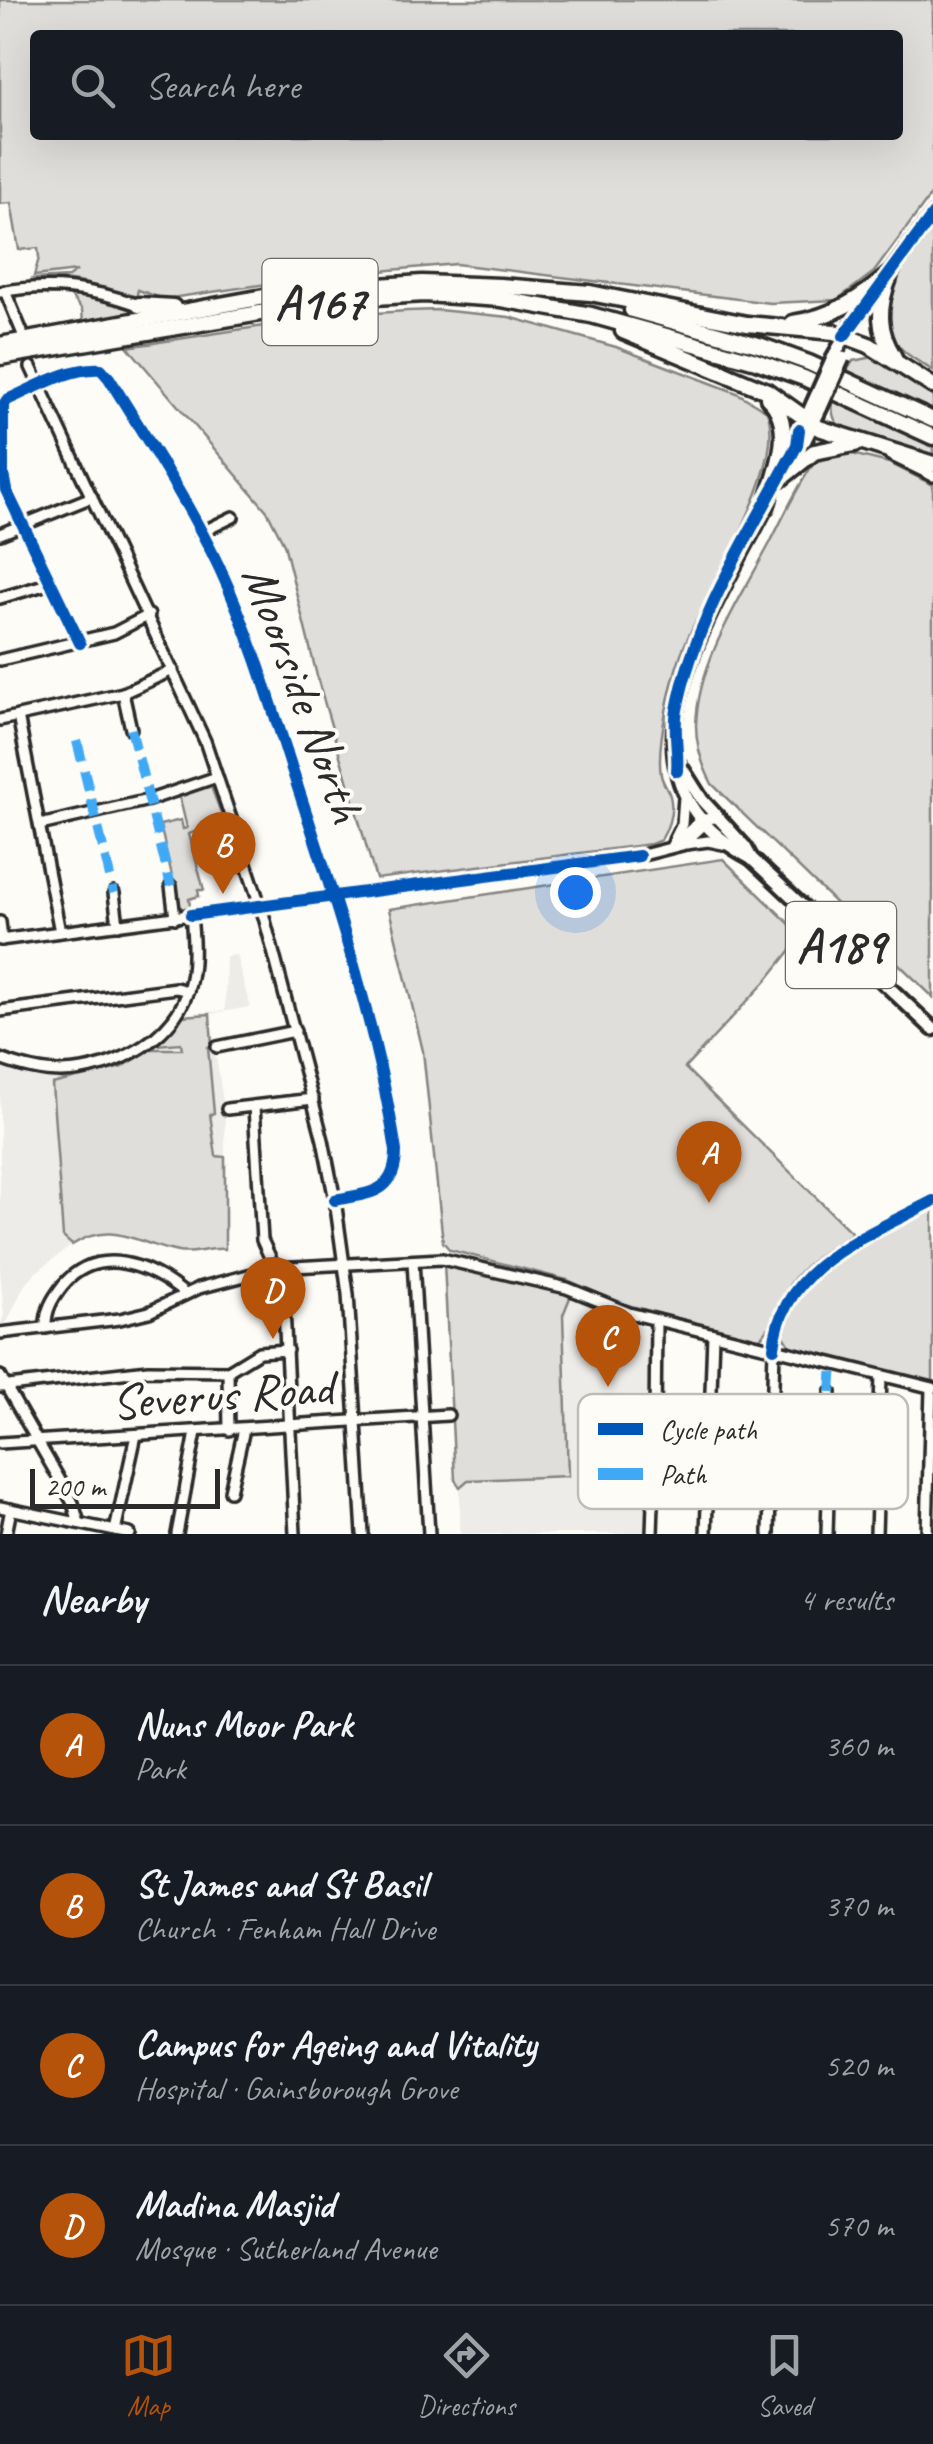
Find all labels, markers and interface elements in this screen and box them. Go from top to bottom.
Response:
search box [30,30,903,140]
icon: search [65,58,120,113]
text: Search here [145,62,300,109]
road number: A167 [262,259,378,345]
street label: Moorside North [228,557,380,832]
pin: B [190,812,256,894]
your location [550,867,601,918]
road number: A189 [786,902,896,988]
pin: A [676,1120,742,1203]
pin: D [240,1256,306,1339]
pin: C [576,1304,640,1387]
street label: Severus Road [109,1355,342,1434]
legend [578,1394,908,1509]
text: Cycle path [660,1412,757,1447]
text: Path [660,1457,707,1492]
scale bar [30,1464,220,1508]
text: 200 m [45,1469,105,1504]
text: Nearby [40,1573,146,1626]
text: 4 results [799,1579,893,1620]
text: Nuns Moor Park [135,1701,352,1748]
text: A [64,1725,81,1766]
text: 360 m [824,1725,893,1766]
text: Park [135,1748,186,1789]
text: St James and St Basil [135,1861,426,1908]
text: B [64,1885,81,1926]
text: 370 m [824,1885,893,1926]
text: Church · Fenham Hall Drive [135,1908,435,1949]
text: Campus for Ageing and Vitality [135,2021,536,2068]
text: C [65,2045,80,2086]
text: 520 m [824,2045,893,2086]
text: Hospital · Gainsborough Grove [135,2068,458,2109]
text: Madina Masjid [135,2181,334,2228]
text: D [63,2205,82,2246]
text: 570 m [824,2205,893,2246]
text: Mosque · Sutherland Avenue [135,2228,437,2269]
tab: Map [121,2328,176,2423]
tab: Directions [418,2328,515,2423]
tab: Saved [757,2328,812,2423]

